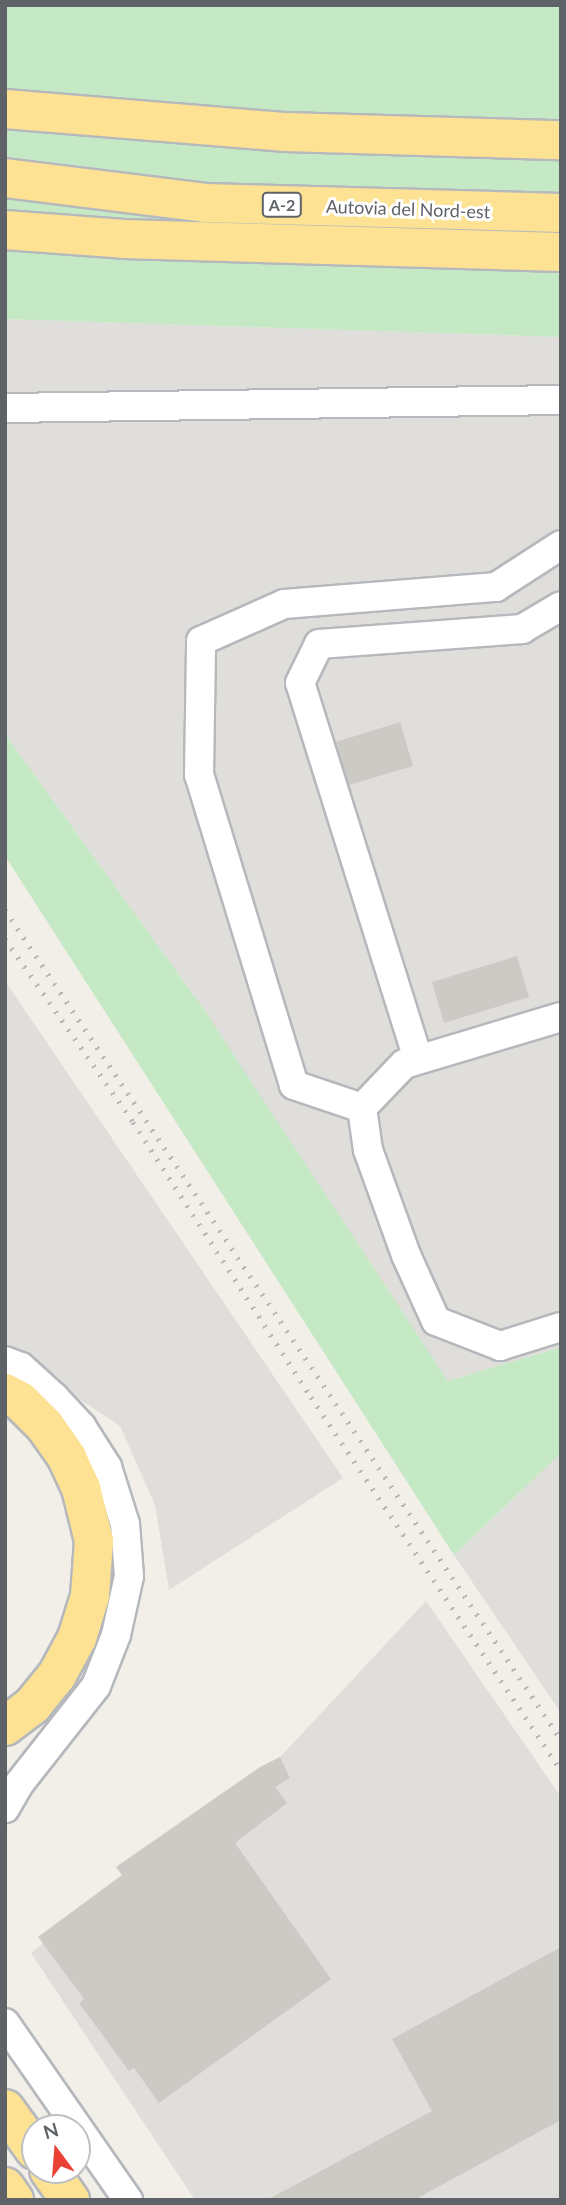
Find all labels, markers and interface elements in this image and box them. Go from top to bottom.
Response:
road number: A-2 [261,192,303,218]
street label: Autovia del Nord-est [325,195,491,223]
north arrow [21,2114,91,2184]
text: N [40,2117,61,2143]

